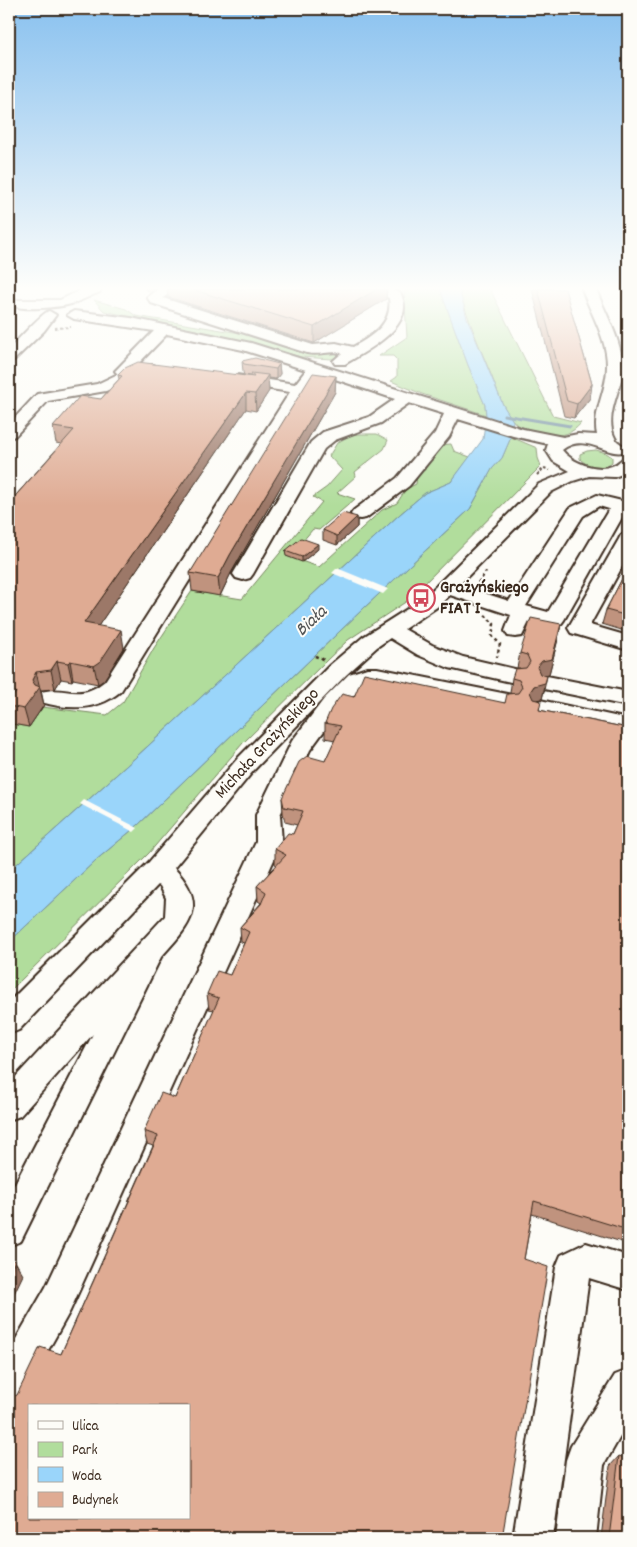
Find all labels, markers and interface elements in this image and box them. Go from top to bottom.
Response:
place label: Grażyńskiego FIAT I [440,576,529,622]
bus stop icon: Grażyńskiego FIAT I [406,583,436,613]
water label: Biała [290,599,335,644]
street label: Michała Grażyńskiego [210,683,326,805]
legend [28,1404,190,1520]
text: Ulica [72,1416,100,1438]
text: Park [72,1440,98,1462]
text: Woda [72,1466,102,1488]
text: Budynek [72,1490,118,1512]

